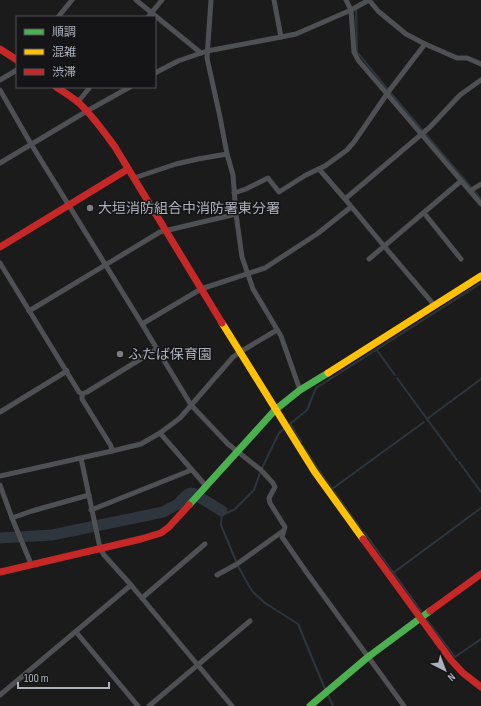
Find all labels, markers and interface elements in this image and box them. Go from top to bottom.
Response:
legend [16,16,156,88]
text: 順調 [52,25,76,40]
text: 混雑 [52,45,76,60]
text: 渋滞 [52,65,76,80]
place label: 大垣消防組合中消防署東分署 [98,200,280,217]
marker: 大垣消防組合中消防署東分署 [85,203,95,213]
place label: ふたば保育園 [128,346,212,363]
marker: ふたば保育園 [115,349,125,359]
north arrow [425,650,465,690]
scale bar [18,664,109,690]
text: N [445,670,458,684]
text: 100 m [24,671,49,686]

